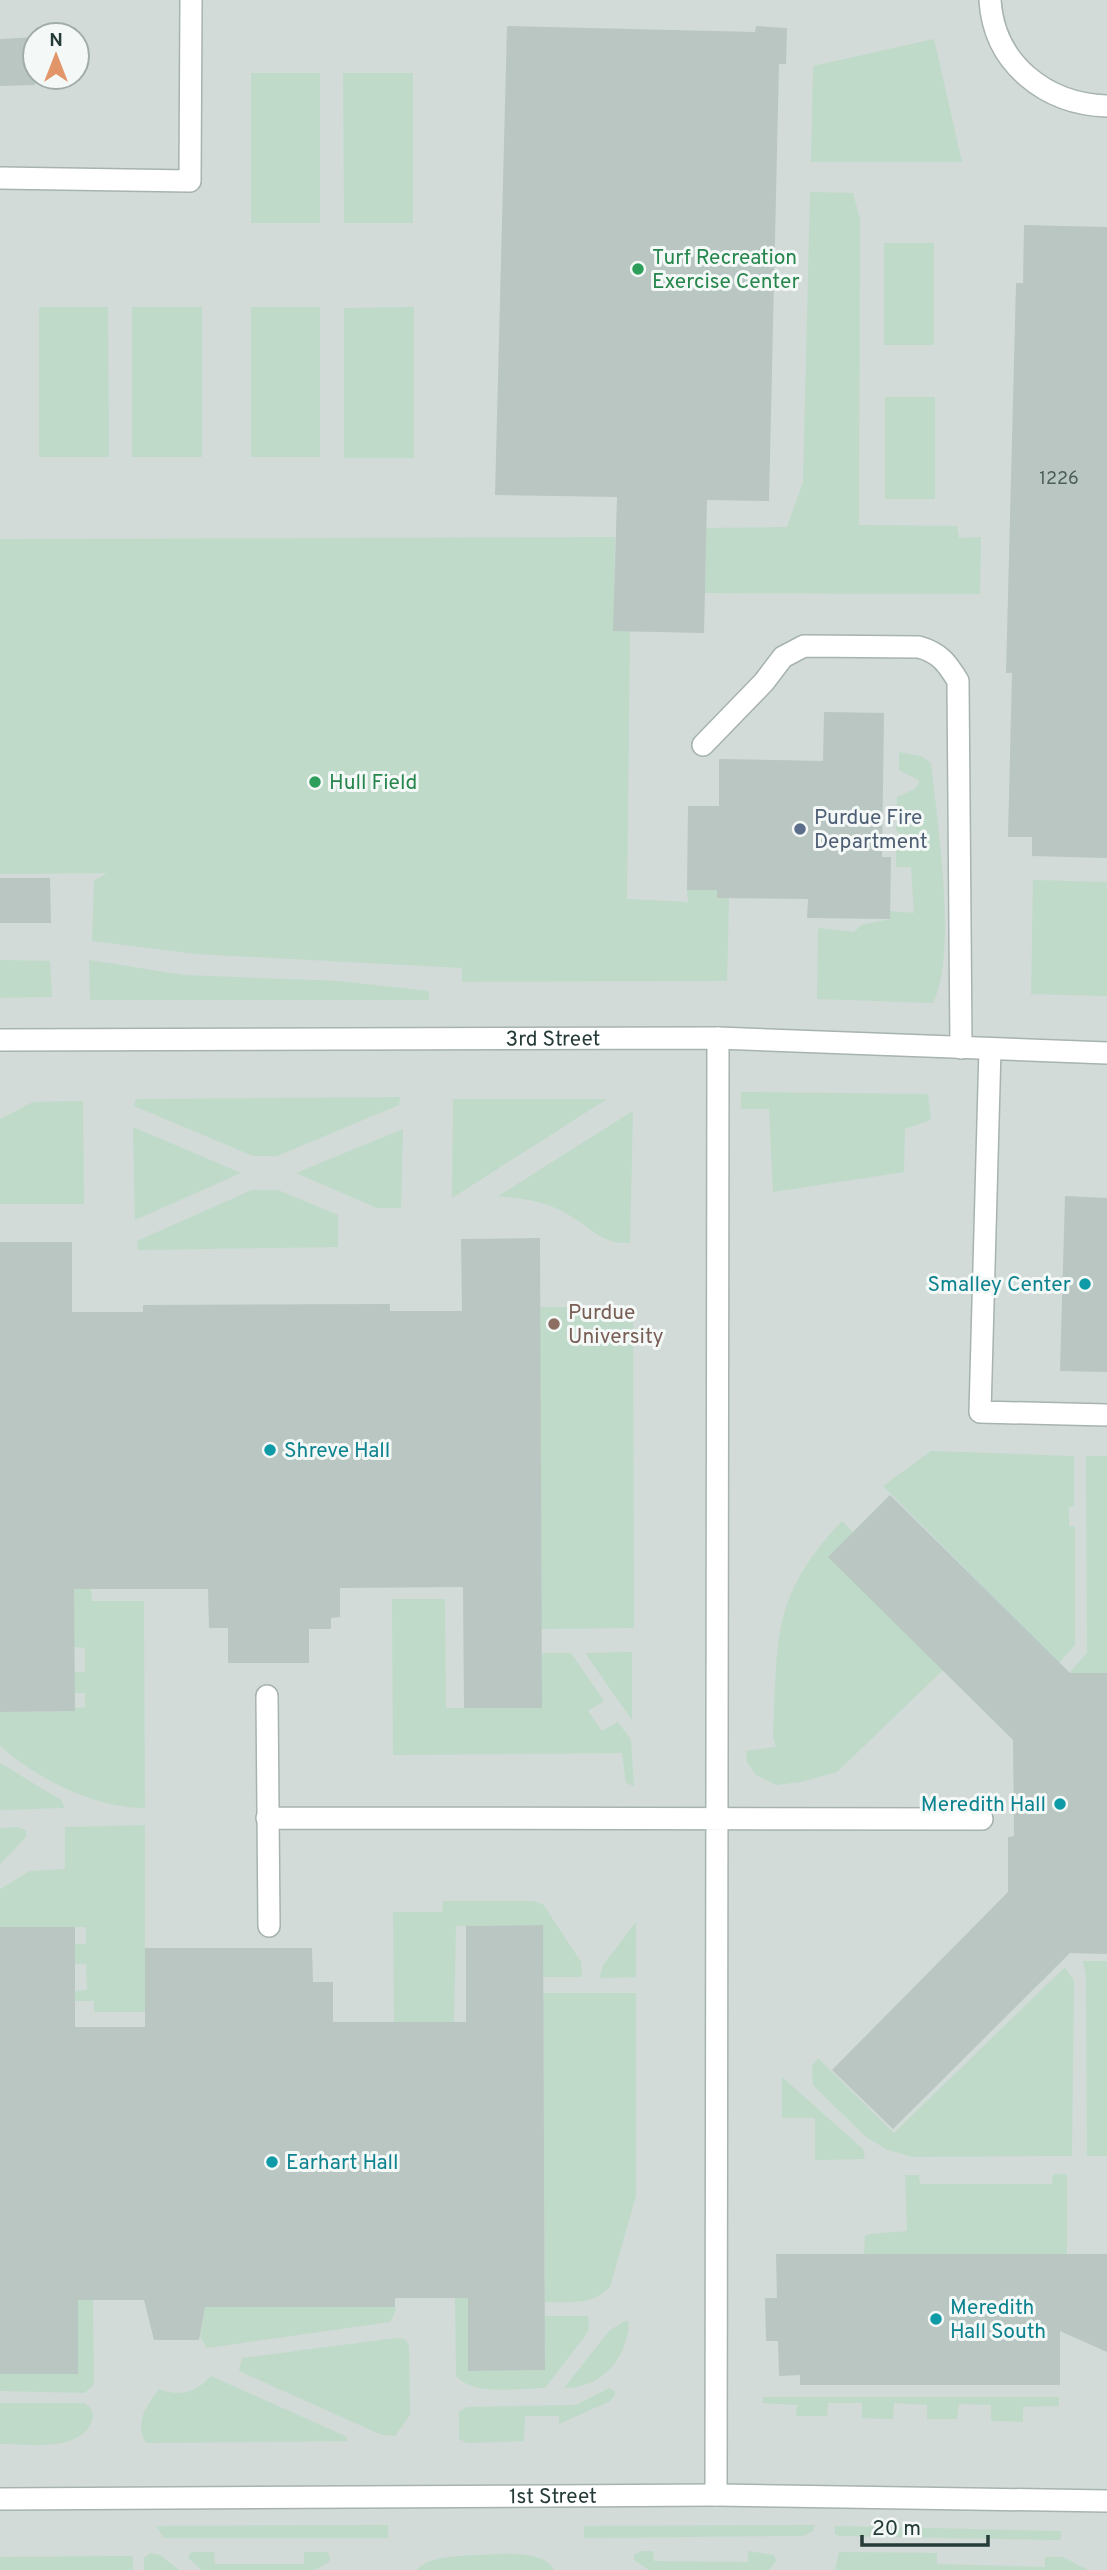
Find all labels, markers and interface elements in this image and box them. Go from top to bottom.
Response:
north arrow [21,21,91,91]
text: N [49,29,63,53]
place label: Turf Recreation Exercise Center [652,245,800,296]
marker: Turf Recreation Exercise Center [630,261,646,277]
house number: 1226 [1039,468,1079,491]
place label: Hull Field [329,770,417,797]
marker: Hull Field [307,774,323,790]
place label: Purdue Fire Department [814,805,928,856]
marker: Purdue Fire Department [792,821,808,837]
street label: 3rd Street [505,1026,601,1054]
place label: Smalley Center [927,1272,1071,1299]
marker: Smalley Center [1077,1276,1093,1292]
place label: Purdue University [568,1300,664,1351]
marker: Purdue University [546,1316,562,1332]
place label: Shreve Hall [284,1438,390,1465]
marker: Shreve Hall [262,1442,278,1458]
place label: Meredith Hall [921,1792,1046,1819]
marker: Meredith Hall [1052,1796,1068,1812]
place label: Earhart Hall [286,2150,399,2177]
marker: Earhart Hall [264,2154,280,2170]
place label: Meredith Hall South [950,2295,1046,2346]
marker: Meredith Hall South [928,2311,944,2327]
street label: 1st Street [509,2484,597,2511]
scale bar [862,2504,988,2548]
text: 20 m [872,2516,921,2543]

